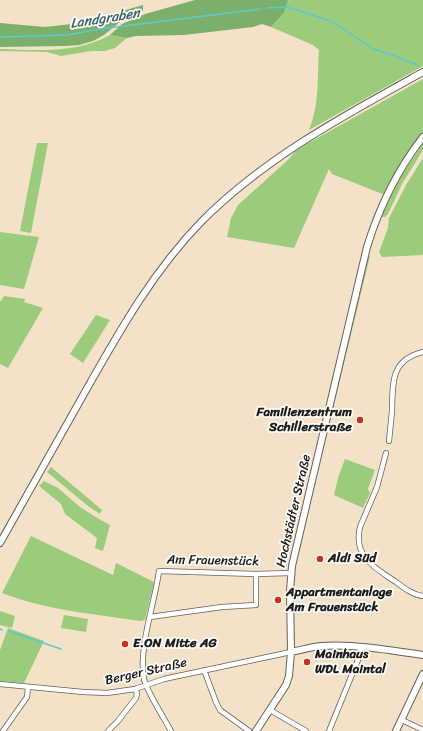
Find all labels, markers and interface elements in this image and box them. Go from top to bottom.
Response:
water label: Landgraben [69,5,141,33]
place label: Familienzentrum Schillerstraße [256,405,352,436]
marker: Familienzentrum Schillerstraße [355,415,365,425]
street label: Hochstädter Straße [273,453,315,569]
place label: Aldi Süd [328,551,376,567]
street label: Am Frauenstück [167,552,259,570]
marker: Aldi Süd [315,554,325,564]
place label: Appartmentanlage Am Frauenstück [286,585,392,616]
marker: Appartmentanlage Am Frauenstück [273,595,283,605]
place label: E.ON Mitte AG [133,636,217,652]
marker: E.ON Mitte AG [120,639,130,649]
place label: Mainhaus WDL Maintal [315,647,386,678]
street label: Berger Straße [104,655,188,689]
marker: Mainhaus WDL Maintal [302,657,312,667]

